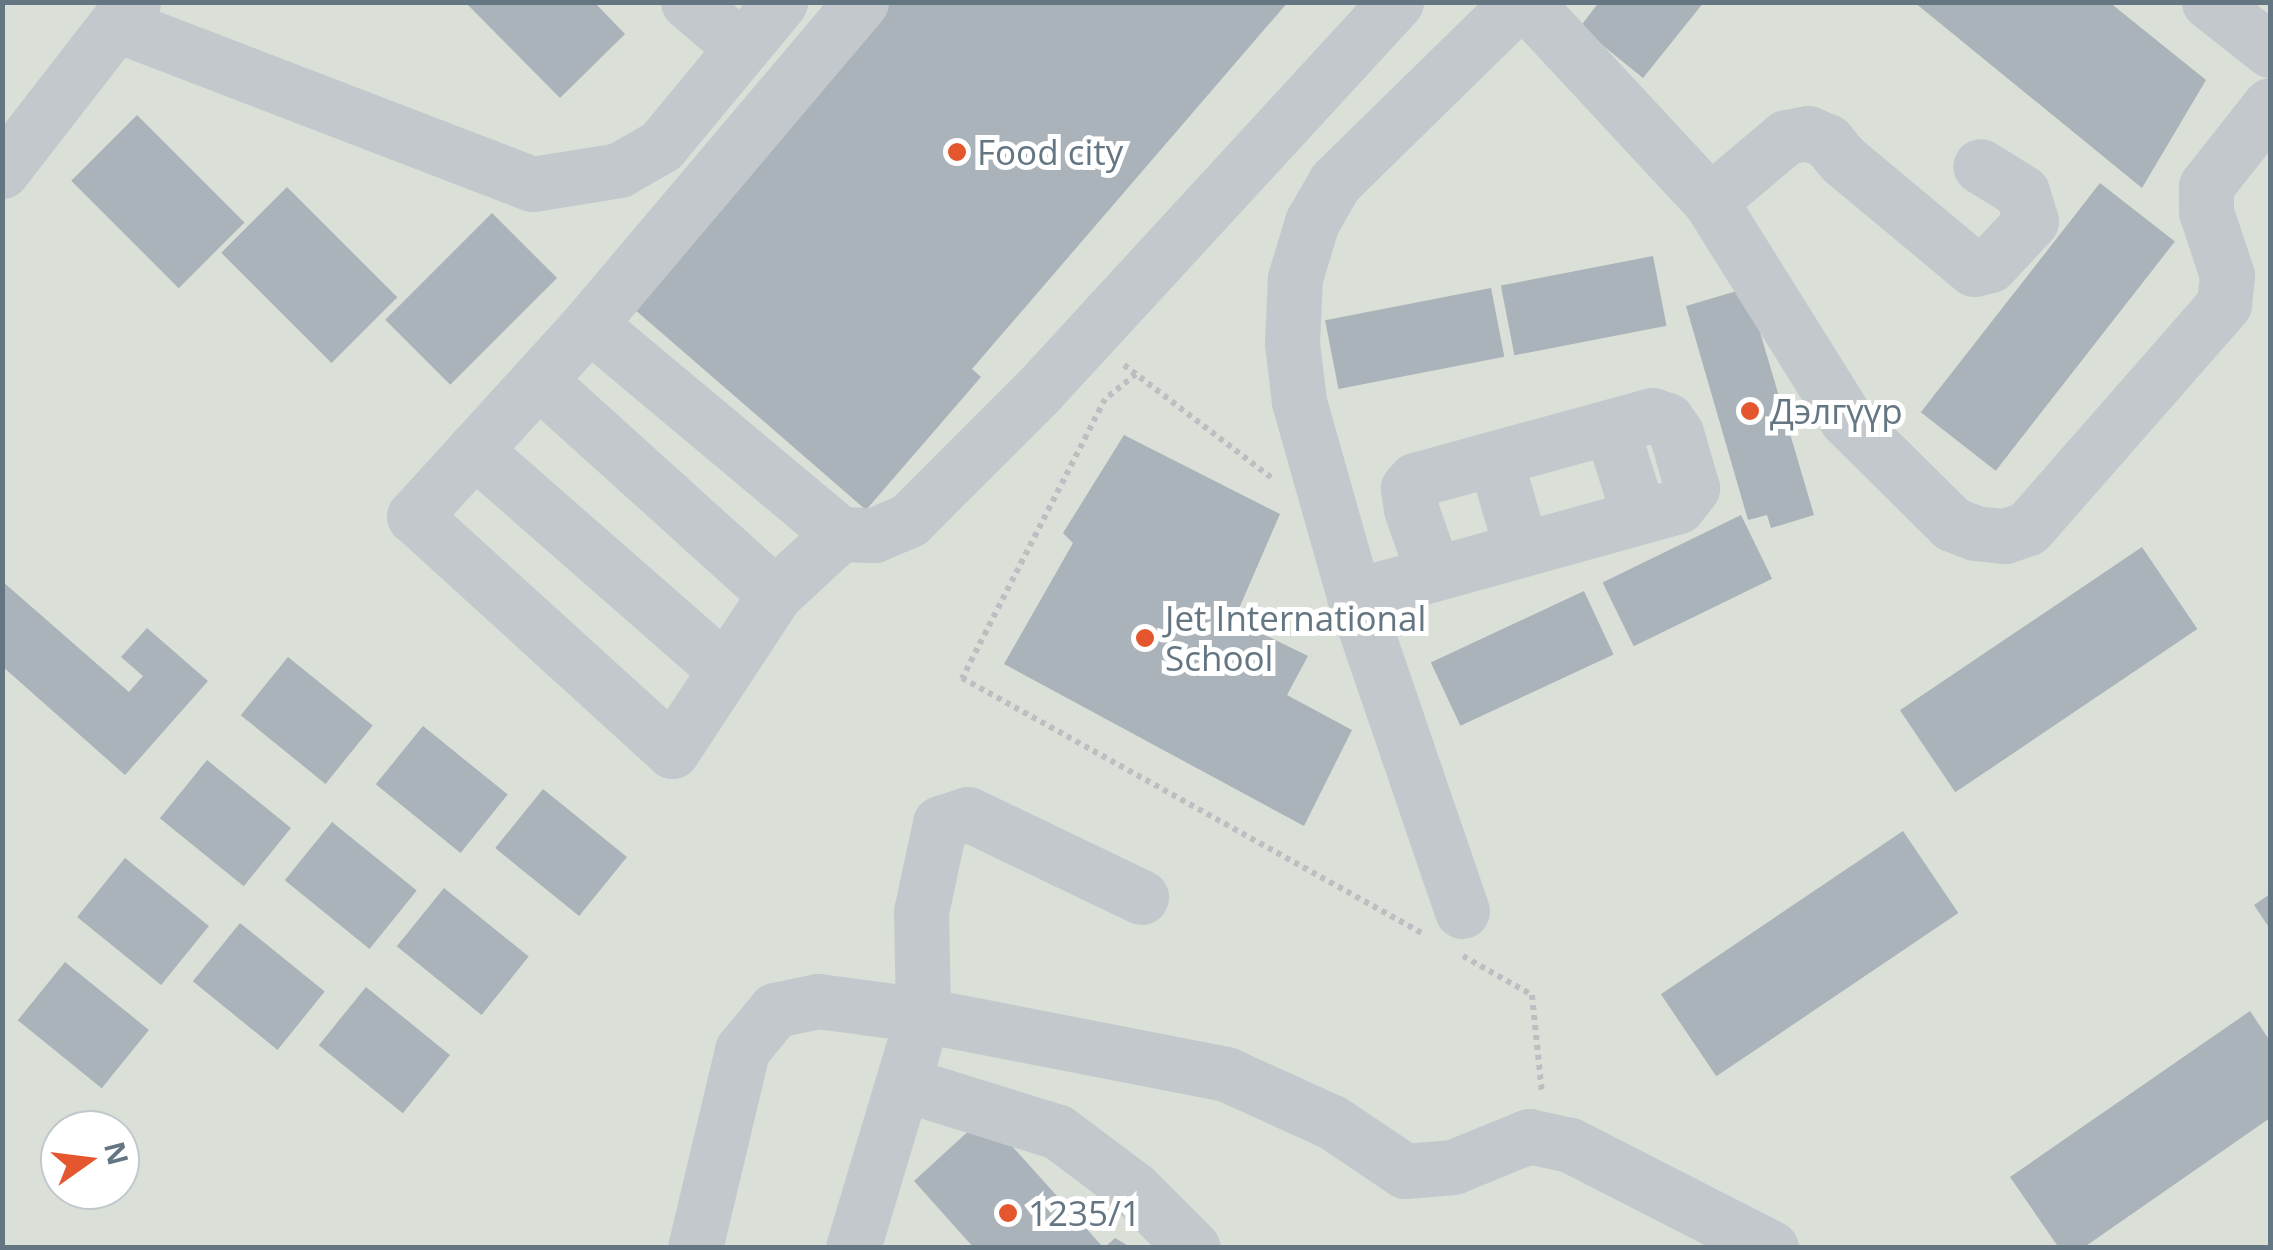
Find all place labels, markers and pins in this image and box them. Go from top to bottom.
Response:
place label: Food city [977,131,1123,173]
marker: Food city [946,141,968,163]
place label: Дэлгүүр [1770,390,1903,432]
marker: Дэлгүүр [1739,400,1761,422]
place label: Jet International School [1165,597,1426,679]
marker: Jet International School [1134,627,1156,649]
place label: 1235/1 [1028,1192,1141,1234]
marker: 1235/1 [997,1202,1019,1224]

